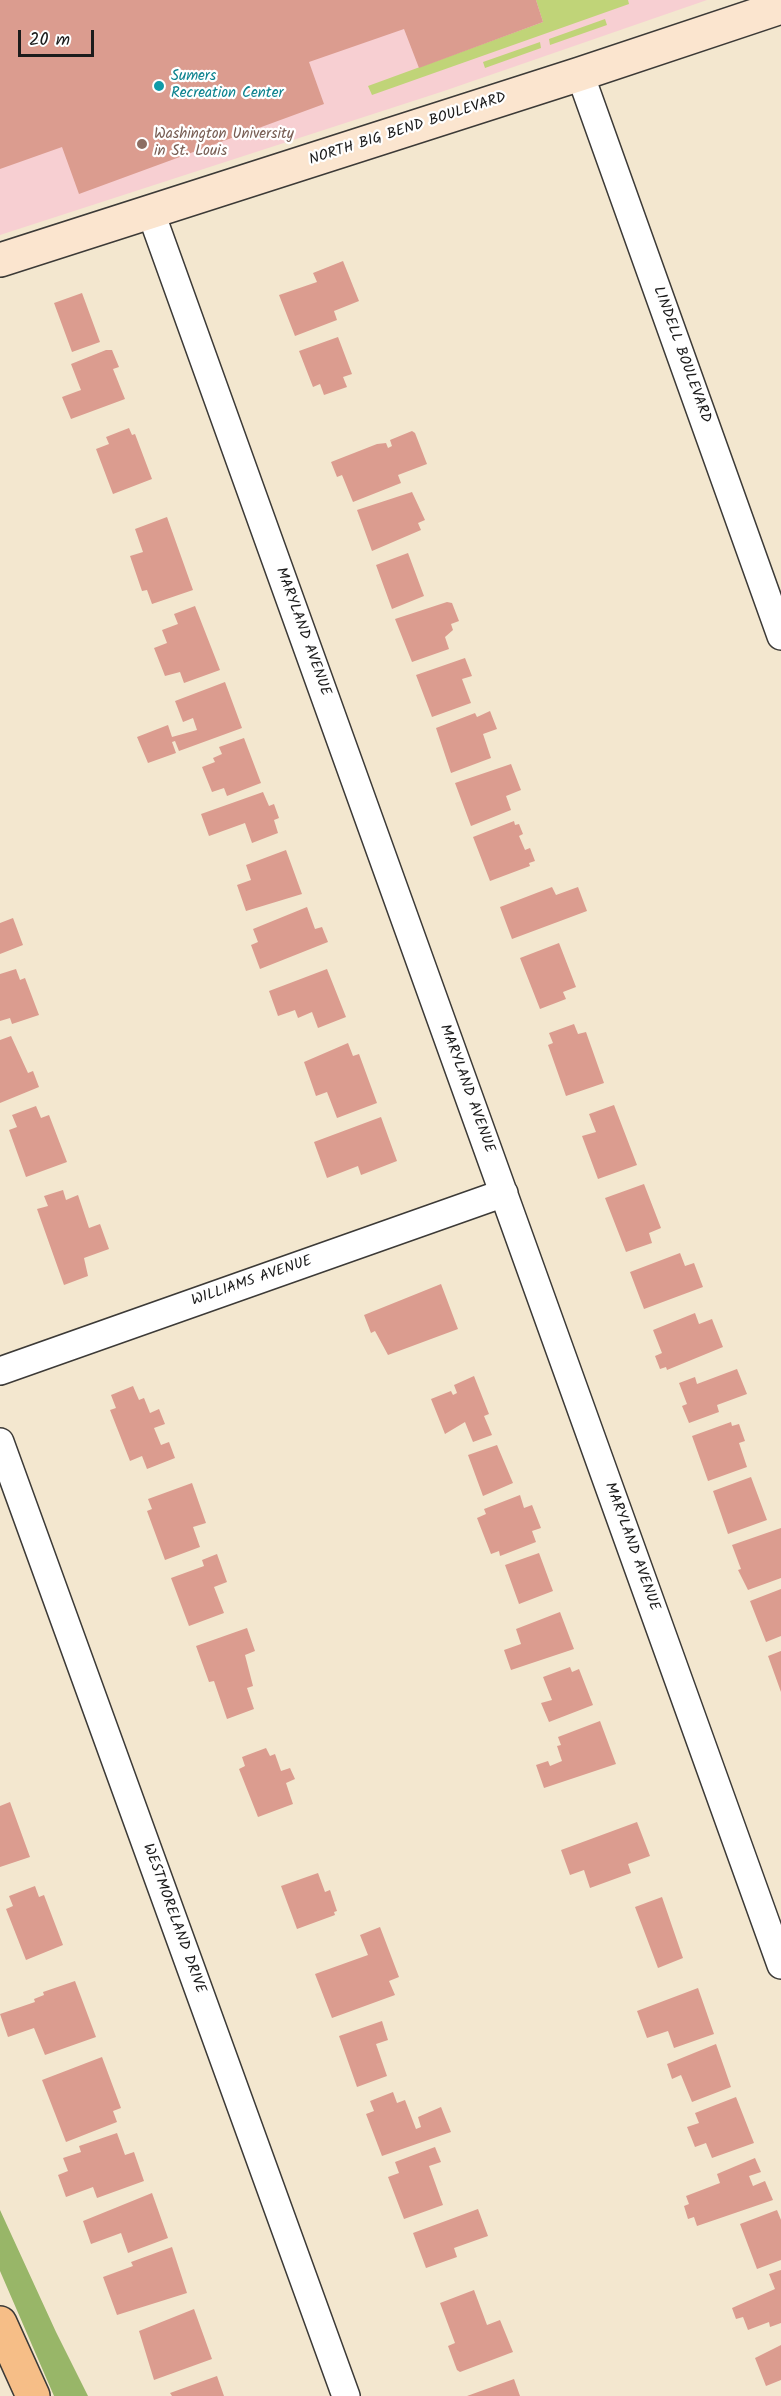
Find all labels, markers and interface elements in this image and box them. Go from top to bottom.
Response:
scale bar [21,18,98,56]
text: 20 m [29,26,70,55]
place label: Sumers Recreation Center [171,68,283,103]
marker: Sumers Recreation Center [152,79,166,93]
street label: NORTH BIG BEND BOULEVARD [307,90,509,170]
place label: Washington University in St. Louis [154,126,294,161]
marker: Washington University in St. Louis [135,137,149,151]
street label: LINDELL BOULEVARD [648,284,714,426]
street label: MARYLAND AVENUE [270,565,334,699]
street label: MARYLAND AVENUE [434,1022,498,1156]
street label: WILLIAMS AVENUE [189,1253,315,1311]
street label: MARYLAND AVENUE [599,1480,663,1614]
street label: WESTMORELAND DRIVE [138,1842,208,1996]

